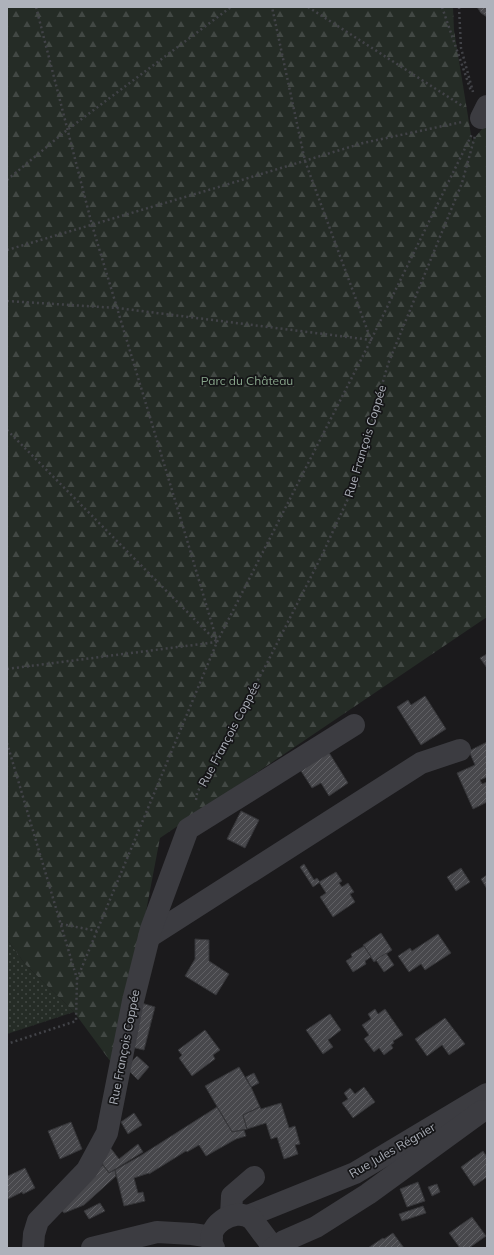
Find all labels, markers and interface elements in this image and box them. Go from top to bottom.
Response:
park label: Parc du Château [201,373,293,388]
street label: Rue François Coppée [341,383,389,499]
street label: Rue François Coppée [195,679,263,789]
street label: Rue François Coppée [105,988,143,1106]
street label: Rue Jules Régnier [346,1119,438,1181]

